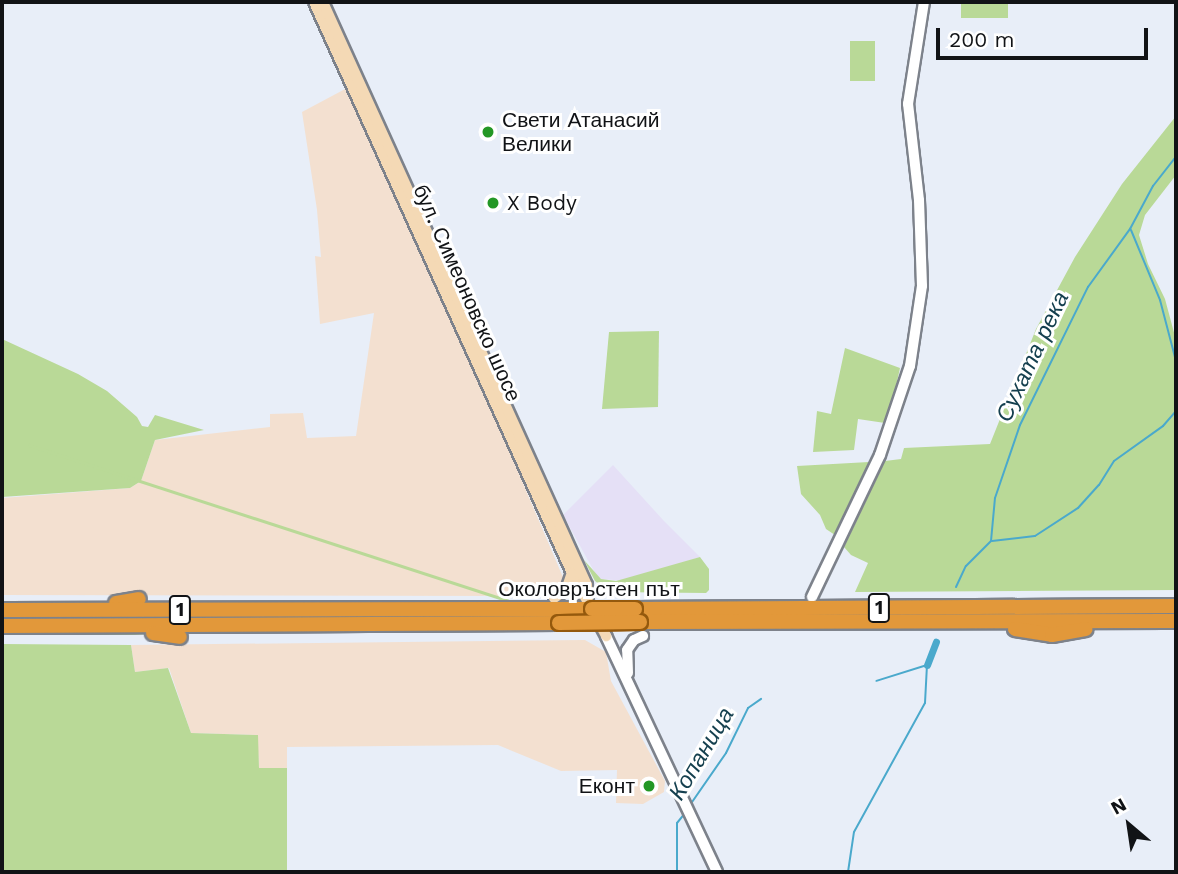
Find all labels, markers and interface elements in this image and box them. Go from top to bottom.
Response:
scale bar [940,14,1152,58]
text: 200 m [949,27,1015,52]
place label: Свети Атанасий Велики [502,107,659,157]
marker: Свети Атанасий Велики [480,124,496,140]
street label: бул. Симеоновско шосе [408,181,526,405]
place label: X Body [507,190,577,216]
marker: X Body [485,195,501,211]
water label: Сухата река [991,287,1075,427]
street label: Околовръстен път [498,576,680,602]
road number: 1 [867,593,891,624]
road number: 1 [168,594,192,625]
water label: Копаница [664,703,740,805]
place label: Еконт [579,773,635,799]
marker: Еконт [641,778,657,794]
north arrow [1094,790,1164,860]
text: N [1107,793,1130,820]

